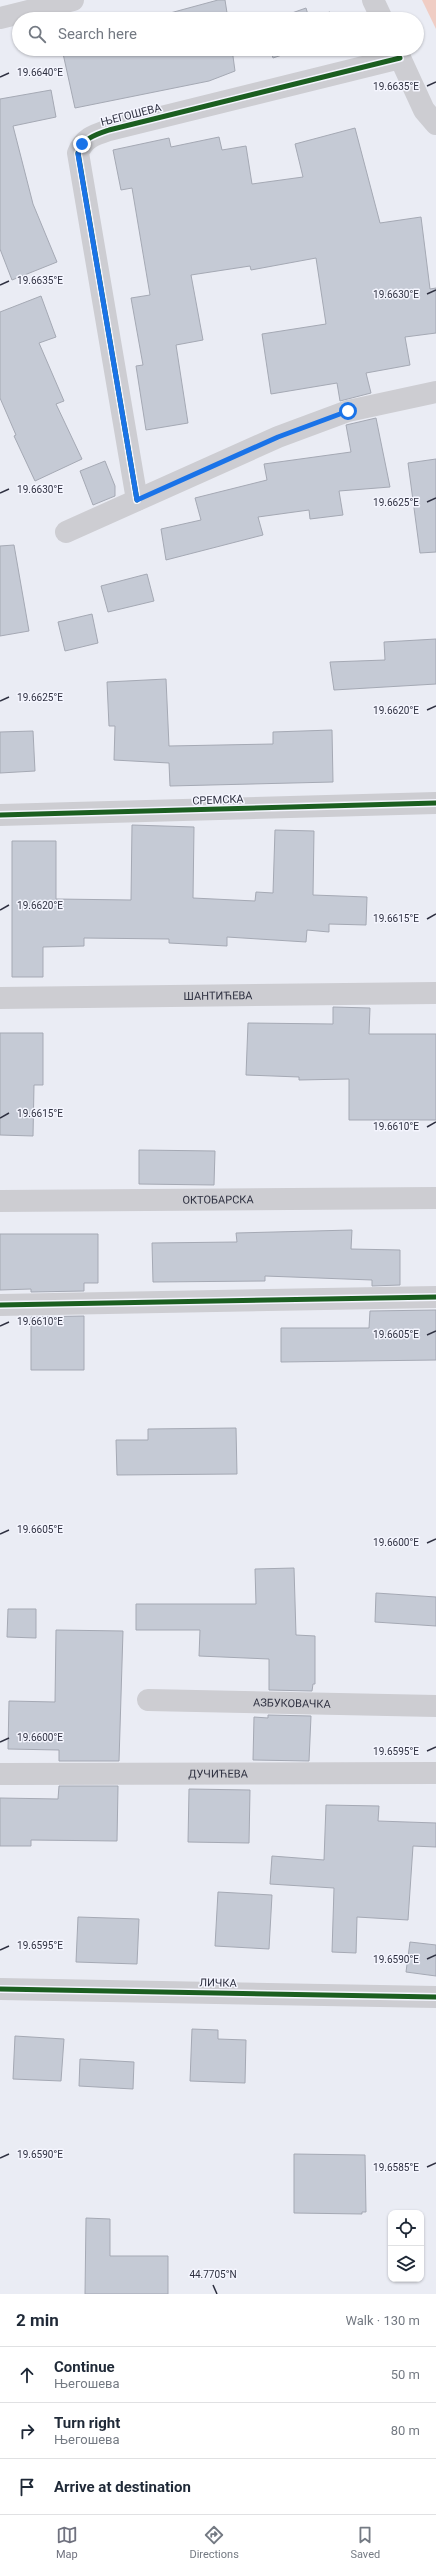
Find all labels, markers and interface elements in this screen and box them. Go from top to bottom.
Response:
search box [12,12,424,56]
icon: search [26,23,48,45]
text: Search here [58,25,137,43]
text: 19.6640°E [17,67,63,78]
text: 19.6635°E [373,81,419,92]
street label: ЊЕГОШЕВА [99,101,163,129]
route end [73,135,91,153]
text: 19.6635°E [17,275,63,286]
text: 19.6630°E [373,289,419,300]
route start [339,402,357,420]
text: 19.6630°E [17,484,63,495]
text: 19.6625°E [373,497,419,508]
text: 19.6625°E [17,692,63,703]
text: 19.6620°E [373,705,419,716]
street label: СРЕМСКА [192,793,245,807]
text: 19.6620°E [17,900,63,911]
text: 19.6615°E [373,913,419,924]
street label: ШАНТИЋЕВА [183,989,253,1002]
text: 19.6615°E [17,1108,63,1119]
text: 19.6610°E [373,1121,419,1132]
street label: ОКТОБАРСКА [182,1193,254,1206]
text: 19.6610°E [17,1316,63,1327]
text: 19.6605°E [373,1329,419,1340]
text: 19.6605°E [17,1524,63,1535]
text: 19.6600°E [373,1537,419,1548]
street label: АЗБУКОВАЧКА [253,1696,332,1710]
text: 19.6600°E [17,1732,63,1743]
text: 19.6595°E [373,1746,419,1757]
street label: ДУЧИЋЕВА [188,1767,249,1780]
text: 19.6595°E [17,1940,63,1951]
text: 19.6590°E [373,1954,419,1965]
street label: ЛИЧКА [199,1976,238,1990]
text: 19.6590°E [17,2149,63,2160]
text: 19.6585°E [373,2162,419,2173]
map controls [388,2210,424,2282]
button: locate [388,2210,424,2246]
button: layers [388,2246,424,2282]
text: 44.7705°N [189,2269,237,2280]
text: 2 min [16,2310,59,2330]
text: Walk · 130 m [345,2313,420,2328]
text: Continue [54,2358,115,2376]
icon: ahead [16,2364,38,2386]
text: 50 m [391,2367,420,2382]
text: Његошева [54,2376,120,2391]
text: Turn right [54,2414,120,2432]
icon: right [16,2420,38,2442]
text: 80 m [391,2423,420,2438]
text: Његошева [54,2432,120,2447]
icon: arrive [16,2476,38,2498]
text: Arrive at destination [54,2478,191,2496]
tab: Map [56,2524,78,2561]
tab: Directions [189,2524,239,2561]
tab: Saved [350,2524,380,2561]

